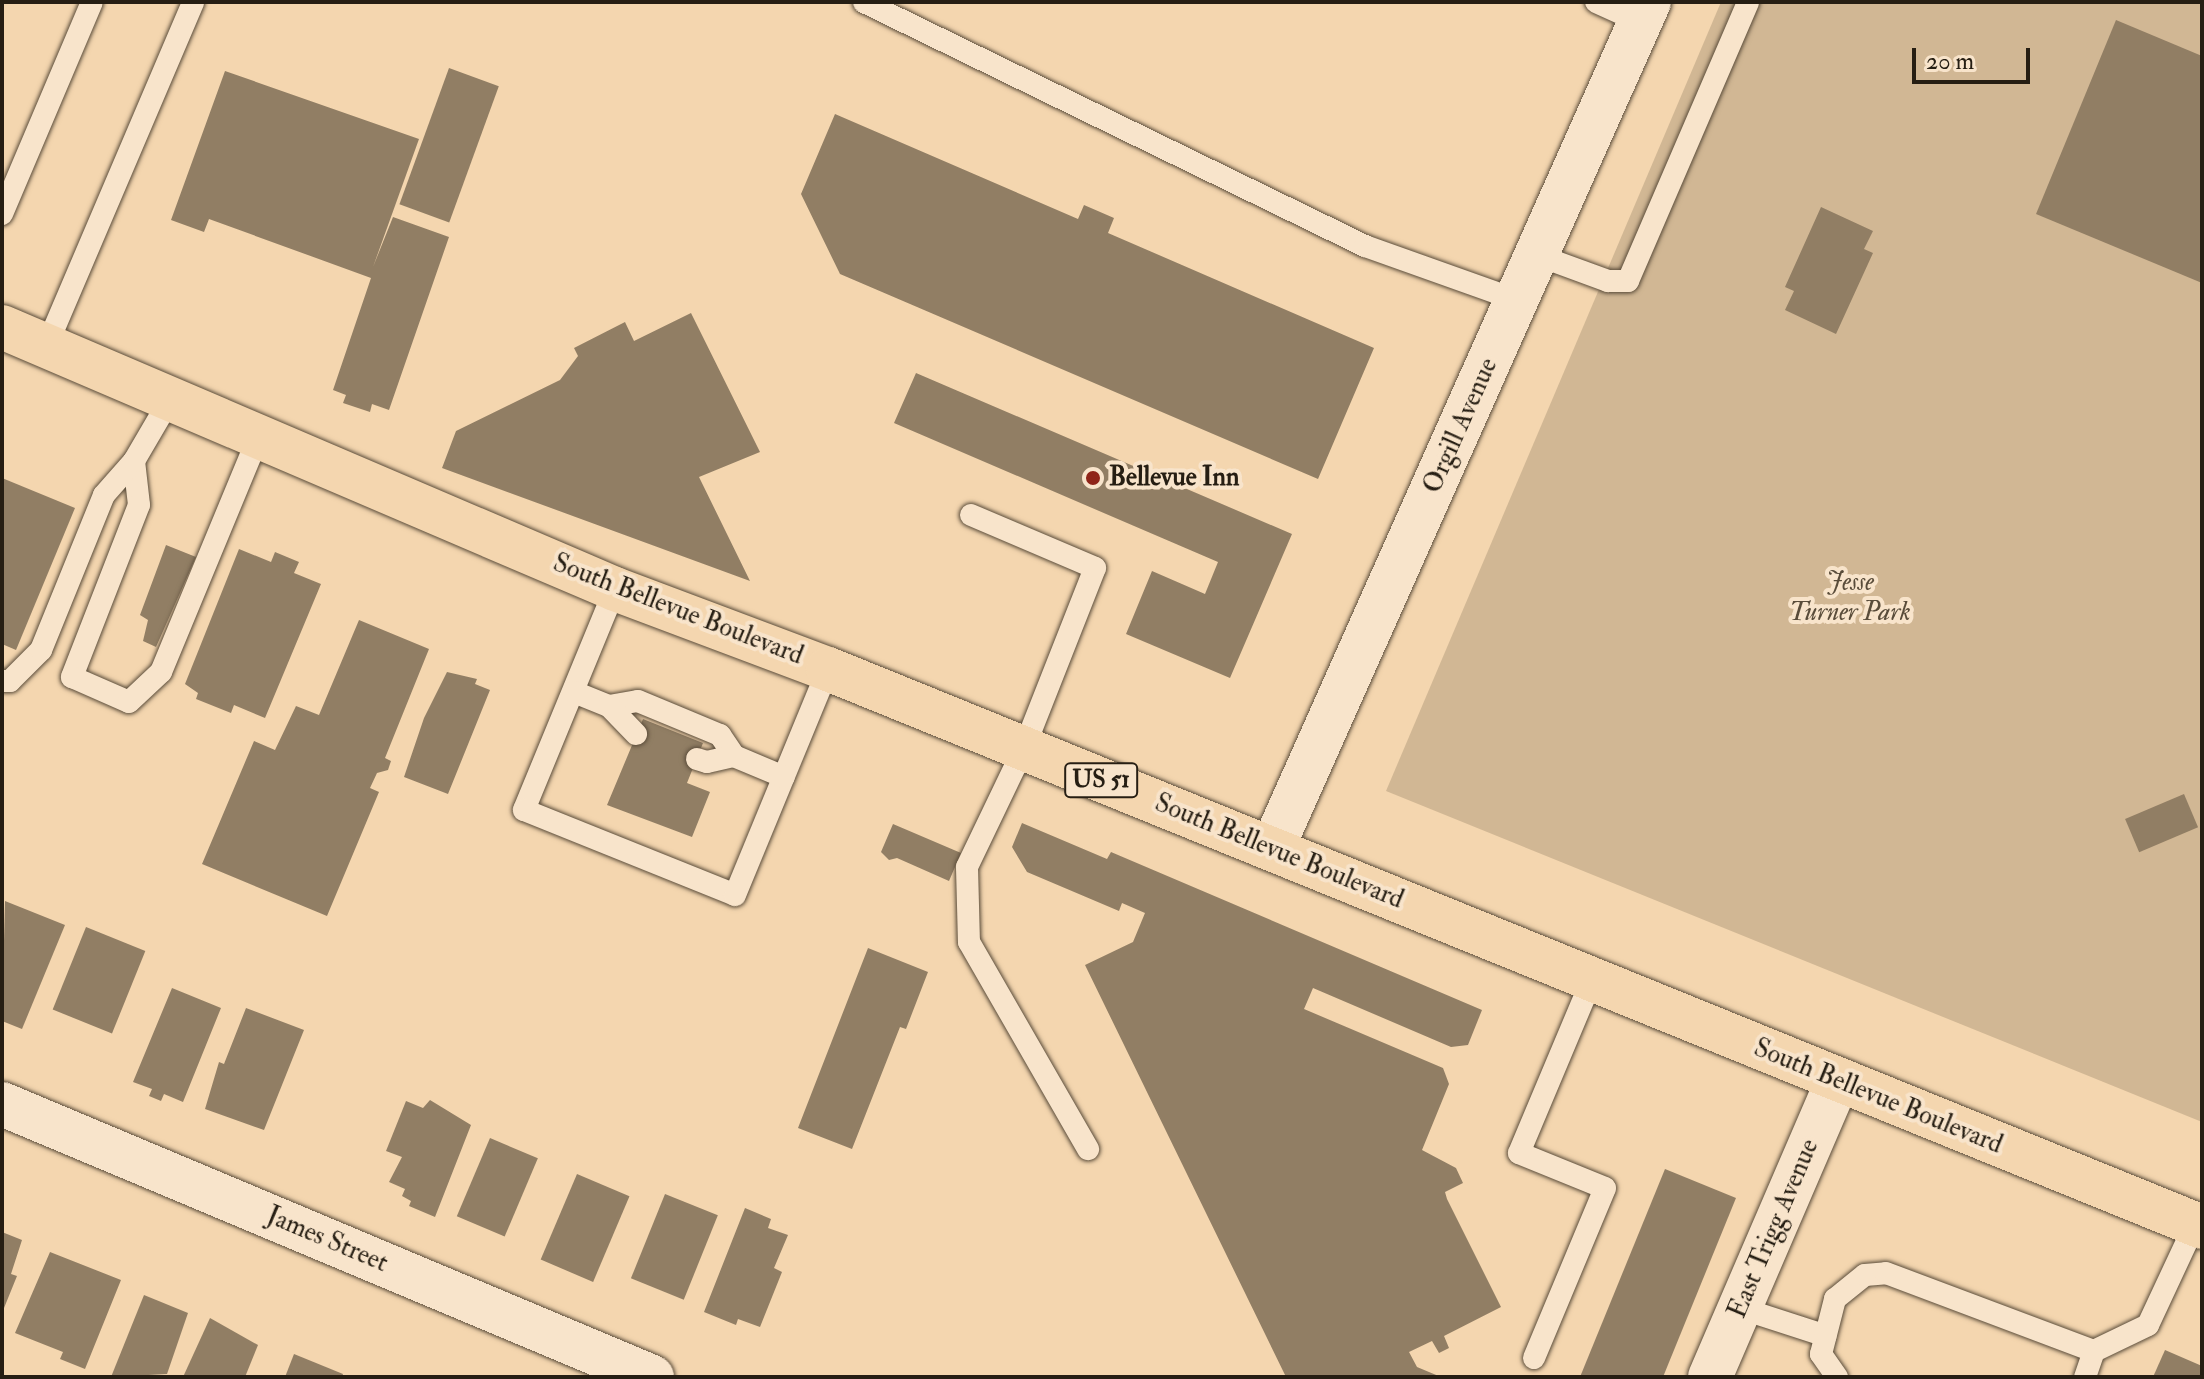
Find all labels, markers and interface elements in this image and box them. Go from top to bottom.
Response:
scale bar [1916,32,2034,82]
text: 20 m [1926,46,1974,77]
street label: Orgill Avenue [1417,354,1505,498]
place label: Bellevue Inn [1109,462,1239,494]
marker: Bellevue Inn [1084,469,1102,487]
street label: South Bellevue Boulevard [549,548,807,672]
park label: Jesse Turner Park [1789,567,1911,628]
road number: US 51 [1063,760,1139,800]
street label: South Bellevue Boulevard [1150,788,1408,916]
street label: South Bellevue Boulevard [1749,1033,2007,1161]
street label: East Trigg Avenue [1722,1135,1826,1323]
street label: James Street [262,1201,392,1279]

